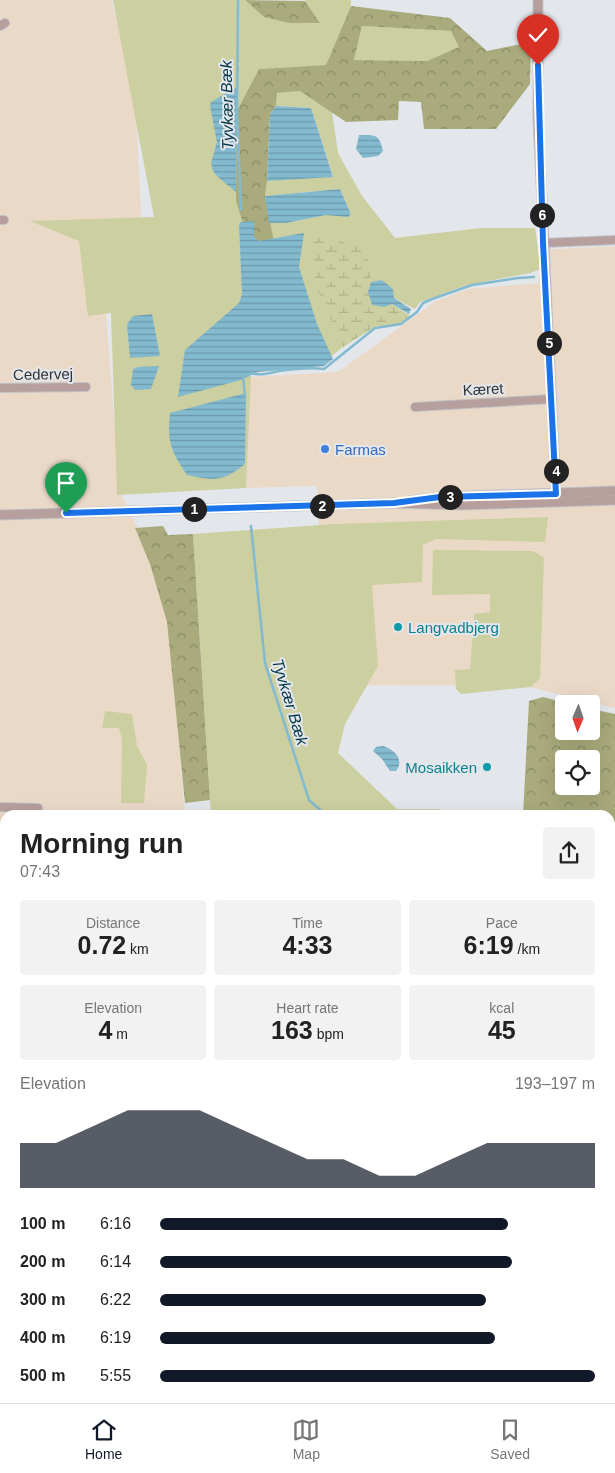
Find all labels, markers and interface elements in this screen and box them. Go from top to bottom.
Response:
pin [517,14,559,65]
icon: check [524,21,552,49]
water label: Tyvkær Bæk [218,59,236,150]
pin: 6 [530,202,554,228]
text: 6 [539,207,546,223]
pin: 5 [536,330,562,356]
text: 5 [546,335,553,351]
street label: Cedervej [13,365,73,383]
street label: Kæret [462,379,505,399]
place label: Farmas [335,441,386,458]
marker: Farmas [319,443,331,455]
pin: 4 [544,458,568,484]
pin [45,462,87,513]
text: 4 [553,463,560,479]
icon: arrive [52,469,80,497]
pin: 3 [438,484,462,510]
text: 3 [447,489,454,505]
pin: 2 [310,494,334,518]
pin: 1 [182,496,206,522]
text: 2 [319,498,326,514]
text: 1 [191,501,198,517]
place label: Langvadbjerg [408,619,499,636]
marker: Langvadbjerg [392,621,404,633]
water label: Tyvkær Bæk [269,657,312,748]
north arrow [555,695,600,740]
map controls [555,695,600,795]
button: locate [555,750,600,795]
place label: Mosaikken [405,759,477,776]
marker: Mosaikken [481,761,493,773]
button: share [543,827,595,879]
text: Morning run [20,828,183,859]
text: 07:43 [20,863,60,880]
text: Distance [86,915,140,931]
text: Time [292,915,323,931]
text: Pace [486,915,518,931]
text: 0.72 [78,931,126,959]
text: 4:33 [282,931,333,959]
text: 6:19 [464,931,514,959]
text: km [126,941,149,957]
text: /km [514,941,540,957]
text: Elevation [84,1000,142,1016]
text: Heart rate [276,1000,339,1016]
text: kcal [489,1000,514,1016]
text: 4 [98,1016,112,1044]
text: 163 [271,1016,313,1044]
text: 45 [488,1016,516,1044]
text: m [112,1026,128,1042]
text: bpm [313,1026,344,1042]
text: Elevation [20,1075,86,1092]
text: 193–197 m [515,1075,595,1092]
text: 100 m [20,1215,65,1232]
text: 6:16 [100,1215,131,1232]
text: 200 m [20,1253,65,1270]
text: 6:14 [100,1253,131,1270]
text: 300 m [20,1291,65,1308]
text: 6:22 [100,1291,131,1308]
text: 400 m [20,1329,65,1346]
text: 6:19 [100,1329,131,1346]
text: 500 m [20,1367,65,1384]
text: 5:55 [100,1367,131,1384]
tab: Home [85,1416,122,1462]
tab: Map [292,1416,320,1462]
tab: Saved [490,1416,530,1462]

